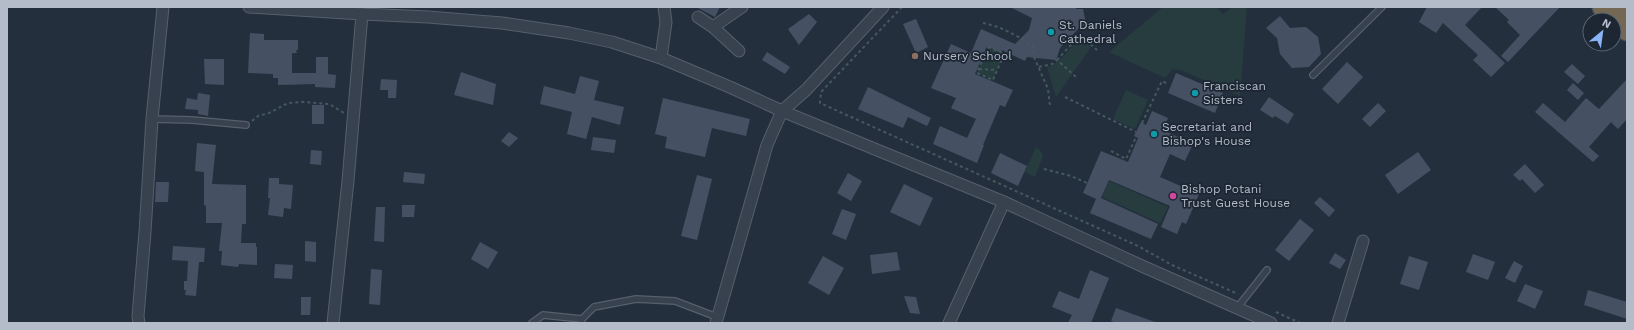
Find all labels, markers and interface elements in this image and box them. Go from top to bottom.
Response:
north arrow [1582,12,1622,52]
text: N [1600,16,1613,31]
place label: St. Daniels Cathedral [1059,18,1122,46]
marker: St. Daniels Cathedral [1046,27,1056,37]
place label: Nursery School [923,49,1012,63]
marker: Nursery School [910,51,920,61]
place label: Franciscan Sisters [1203,79,1266,107]
marker: Franciscan Sisters [1190,88,1200,98]
place label: Secretariat and Bishop's House [1162,120,1252,148]
marker: Secretariat and Bishop's House [1149,129,1159,139]
place label: Bishop Potani Trust Guest House [1181,182,1290,210]
marker: Bishop Potani Trust Guest House [1168,191,1178,201]

